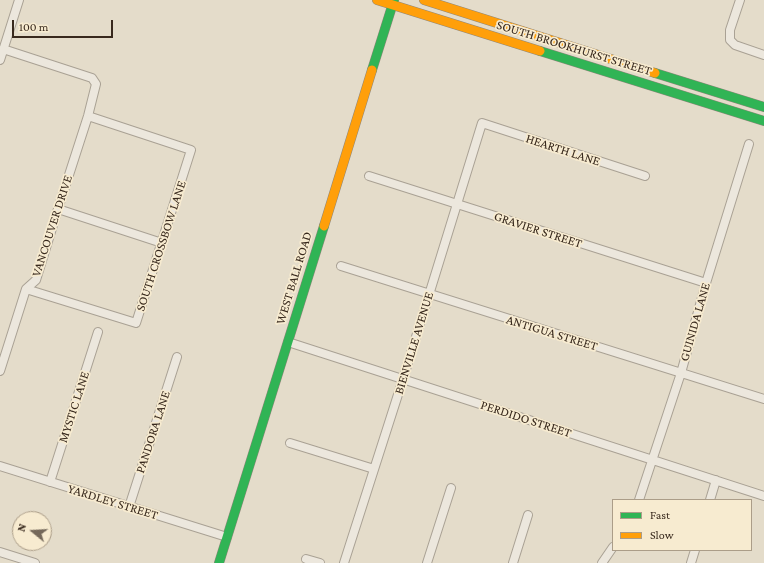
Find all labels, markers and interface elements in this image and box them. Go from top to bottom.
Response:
scale bar [14,12,115,38]
street label: SOUTH BROOKHURST STREET [495,17,653,79]
text: 100 m [19,20,48,34]
street label: HEARTH LANE [524,131,602,169]
street label: VANCOUVER DRIVE [28,173,76,279]
street label: SOUTH CROSSBOW LANE [133,179,189,313]
street label: GRAVIER STREET [492,208,584,252]
street label: WEST BALL ROAD [272,230,316,326]
street label: GUINIDA LANE [676,281,714,363]
street label: BIENVILLE AVENUE [391,290,437,396]
street label: ANTIGUA STREET [504,312,600,354]
street label: MYSTIC LANE [55,369,93,445]
street label: PANDORA LANE [132,389,174,475]
street label: PERDIDO STREET [479,397,573,441]
street label: YARDLEY STREET [66,481,160,523]
legend [612,499,752,551]
text: Fast [650,508,670,522]
north arrow [12,511,52,551]
text: N [15,522,28,533]
text: Slow [650,528,674,542]

